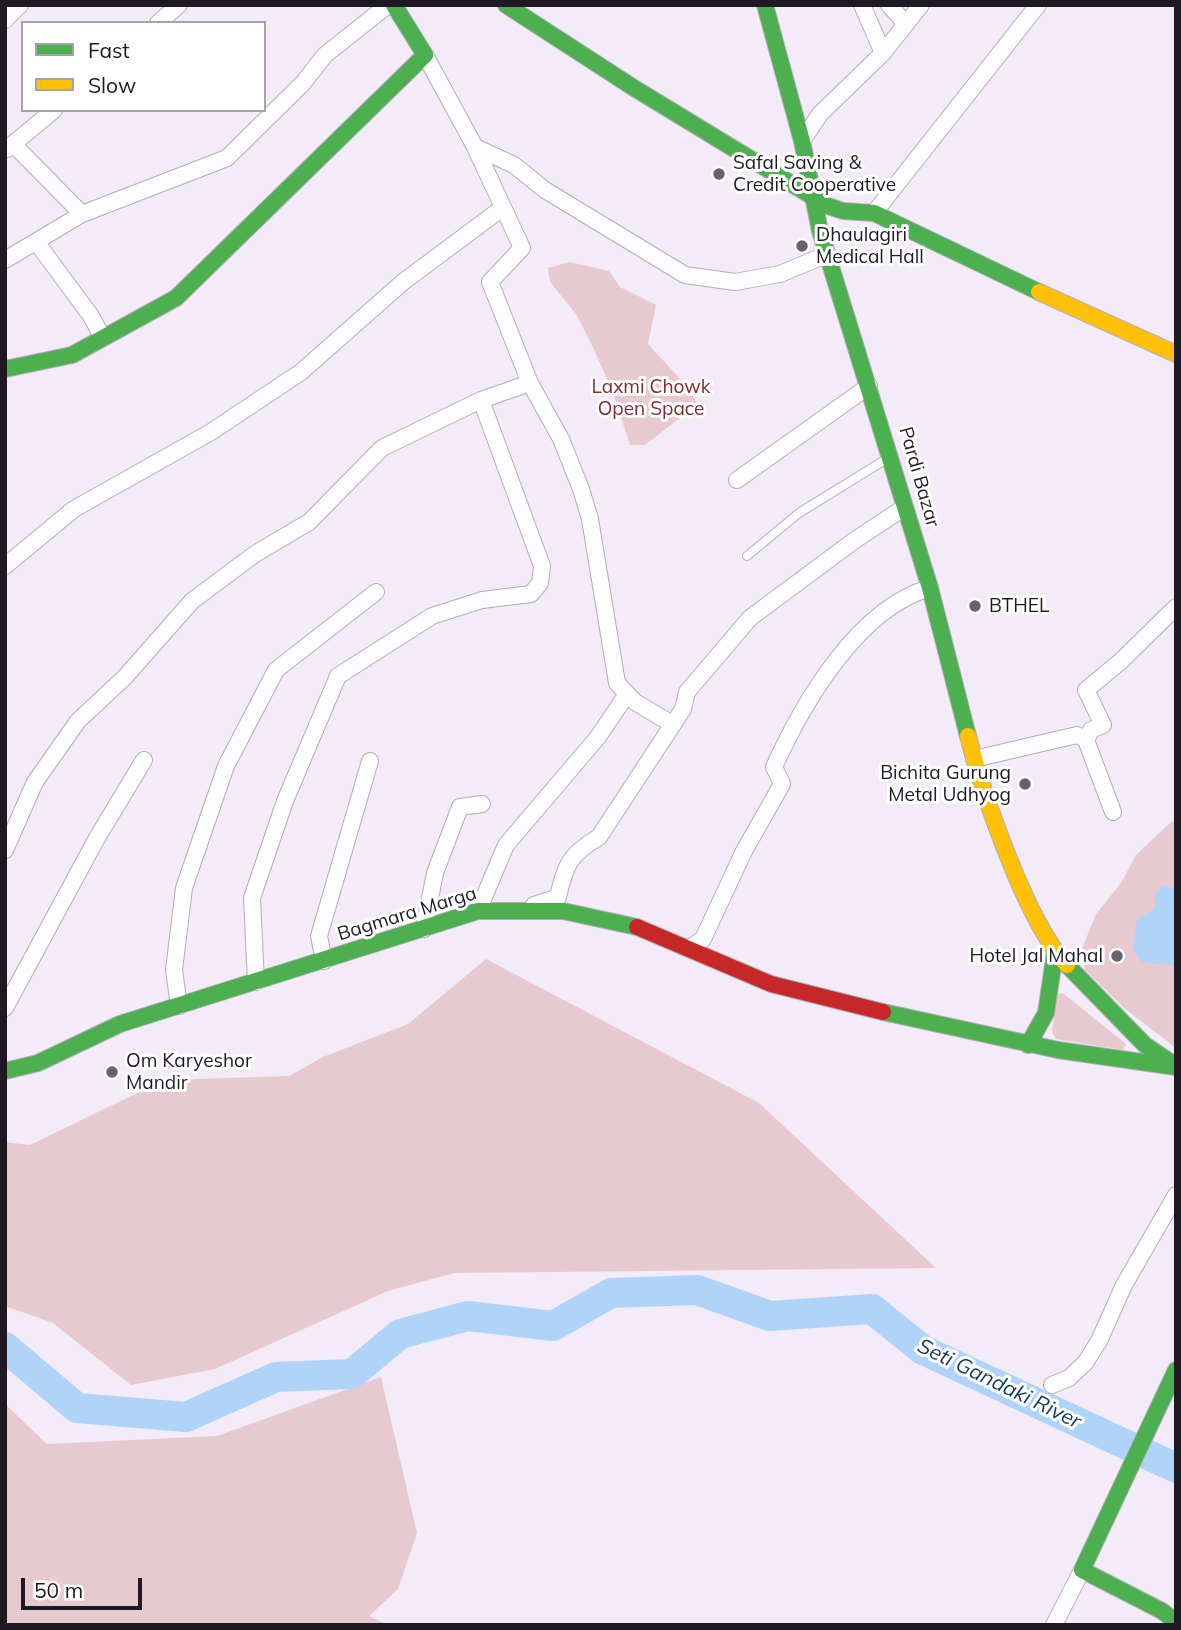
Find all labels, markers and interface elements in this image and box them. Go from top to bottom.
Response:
legend [21,21,266,112]
text: Fast [88,37,130,63]
text: Slow [88,72,136,98]
place label: Safal Saving & Credit Cooperative [733,152,896,196]
marker: Safal Saving & Credit Cooperative [711,166,727,182]
place label: Dhaulagiri Medical Hall [816,224,924,268]
marker: Dhaulagiri Medical Hall [794,238,810,254]
park label: Laxmi Chowk Open Space [591,376,711,420]
street label: Pardi Bazar [894,424,944,530]
place label: BTHEL [989,595,1049,617]
marker: BTHEL [967,598,983,614]
place label: Bichita Gurung Metal Udhyog [880,762,1011,806]
marker: Bichita Gurung Metal Udhyog [1017,776,1033,792]
street label: Bagmara Marga [335,882,479,946]
place label: Hotel Jal Mahal [969,945,1103,967]
marker: Hotel Jal Mahal [1109,948,1125,964]
place label: Om Karyeshor Mandir [126,1050,252,1094]
marker: Om Karyeshor Mandir [104,1064,120,1080]
water label: Seti Gandaki River [913,1334,1085,1434]
scale bar [24,1564,145,1608]
text: 50 m [34,1577,83,1603]

